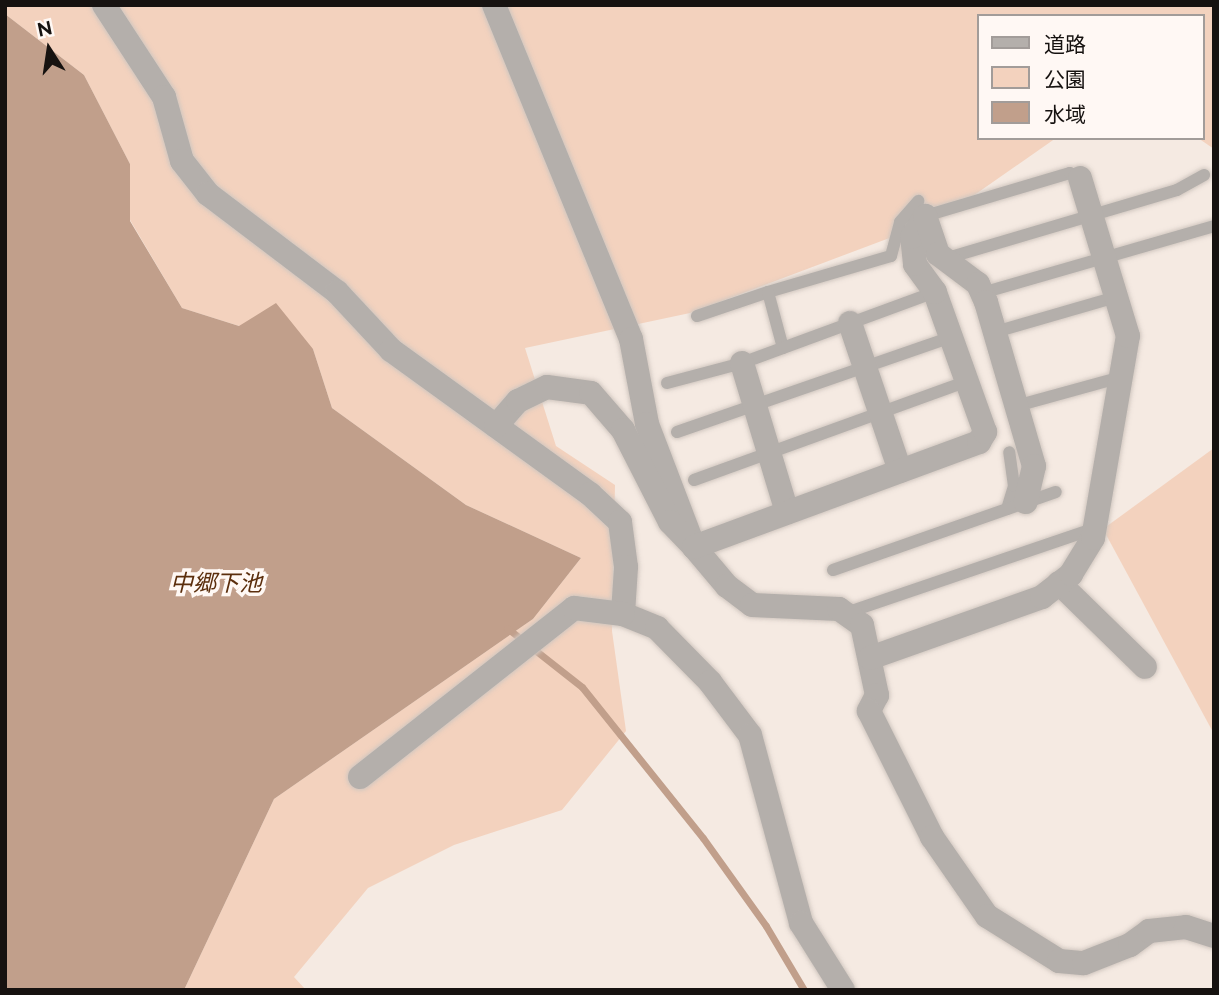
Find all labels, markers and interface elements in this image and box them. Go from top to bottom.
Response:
north arrow [14,14,84,84]
legend [978,14,1205,140]
text: N [35,16,54,41]
text: 道路 [1044,32,1086,57]
text: 公園 [1044,67,1086,92]
text: 水域 [1044,102,1086,127]
water label: 中郷下池 [170,569,262,597]

